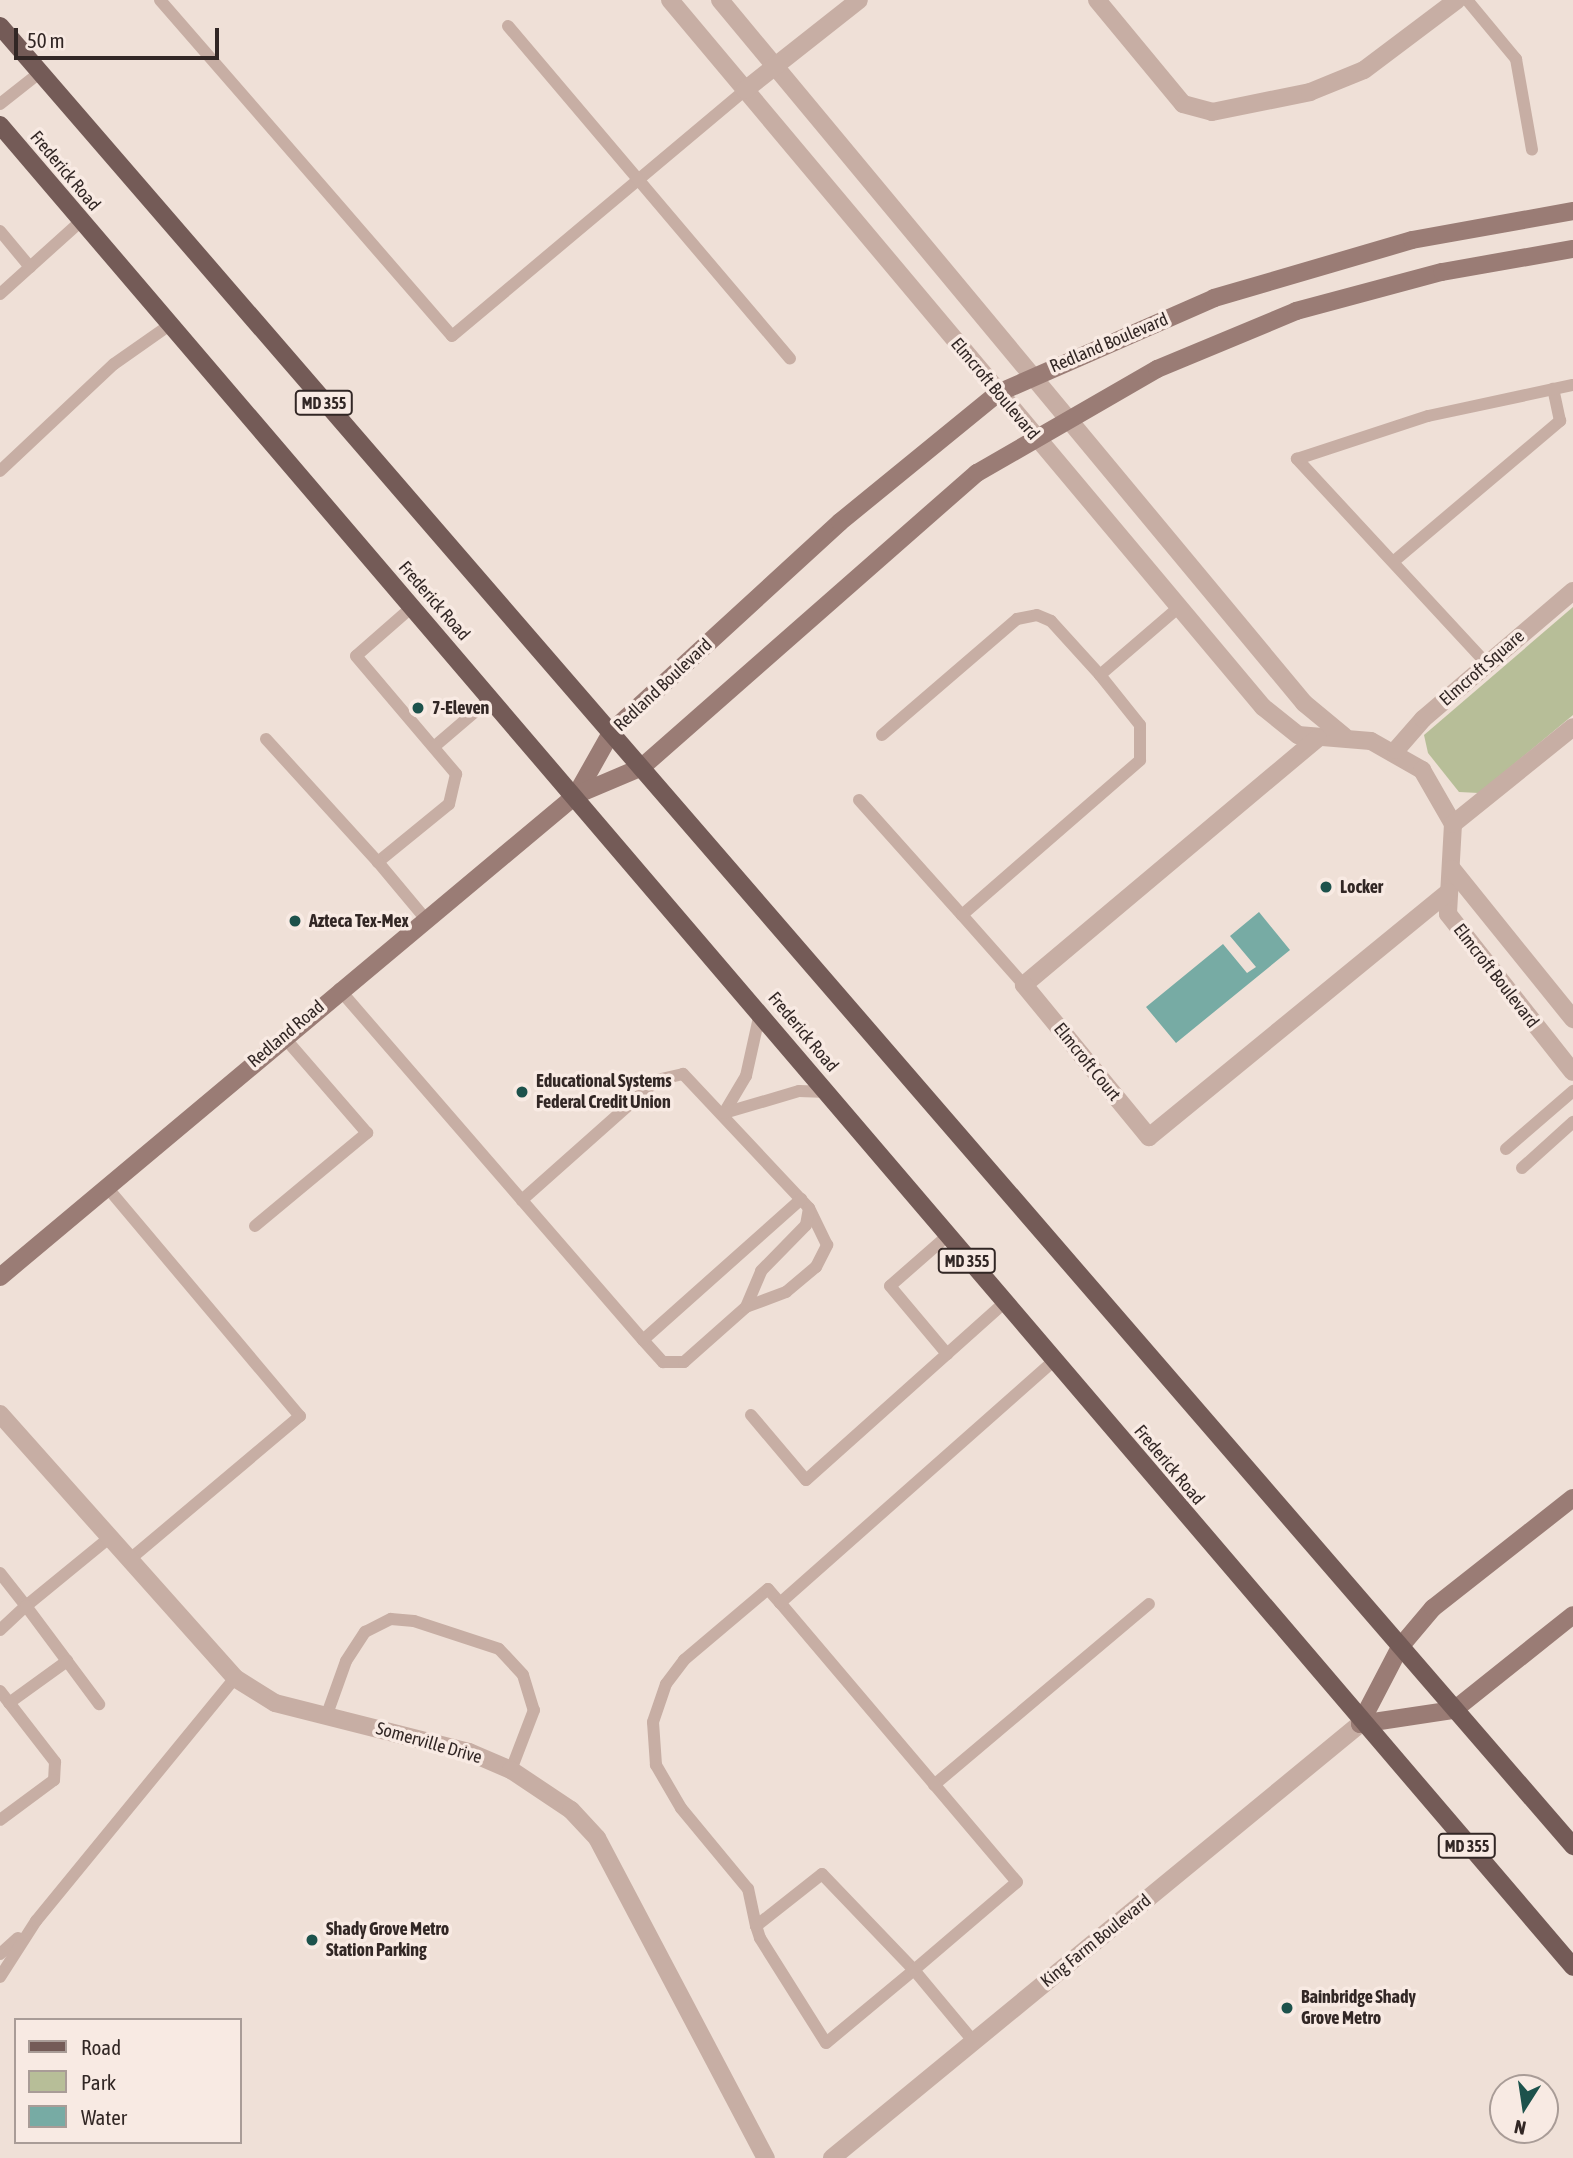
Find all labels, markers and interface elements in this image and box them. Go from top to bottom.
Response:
scale bar [18,14,222,58]
text: 50 m [27,28,65,52]
street label: Frederick Road [25,127,105,215]
street label: Redland Boulevard [1047,308,1171,378]
street label: Elmcroft Boulevard [946,334,1044,444]
road number: MD 355 [294,390,354,416]
street label: Frederick Road [394,557,474,645]
street label: Elmcroft Square [1435,625,1529,711]
street label: Redland Boulevard [609,634,717,736]
place label: 7-Eleven [432,697,489,719]
marker: 7-Eleven [410,700,426,716]
place label: Locker [1340,876,1383,898]
marker: Locker [1318,879,1334,895]
place label: Azteca Tex-Mex [309,910,409,932]
marker: Azteca Tex-Mex [287,913,303,929]
street label: Elmcroft Boulevard [1449,920,1543,1032]
street label: Frederick Road [763,988,843,1076]
street label: Redland Road [243,996,329,1072]
street label: Elmcroft Court [1049,1019,1125,1105]
place label: Educational Systems Federal Credit Union [536,1071,672,1114]
marker: Educational Systems Federal Credit Union [514,1084,530,1100]
road number: MD 355 [937,1248,997,1274]
street label: Frederick Road [1129,1421,1209,1509]
street label: Somerville Drive [374,1718,484,1768]
road number: MD 355 [1437,1834,1497,1858]
street label: King Farm Boulevard [1037,1890,1155,1992]
place label: Shady Grove Metro Station Parking [326,1919,449,1962]
marker: Shady Grove Metro Station Parking [304,1932,320,1948]
place label: Bainbridge Shady Grove Metro [1301,1987,1416,2030]
marker: Bainbridge Shady Grove Metro [1279,2000,1295,2016]
legend [14,2018,242,2144]
text: Road [81,2035,121,2059]
text: Park [81,2070,116,2094]
north arrow [1489,2074,1559,2144]
text: Water [81,2105,127,2129]
text: N [1512,2116,1528,2140]

